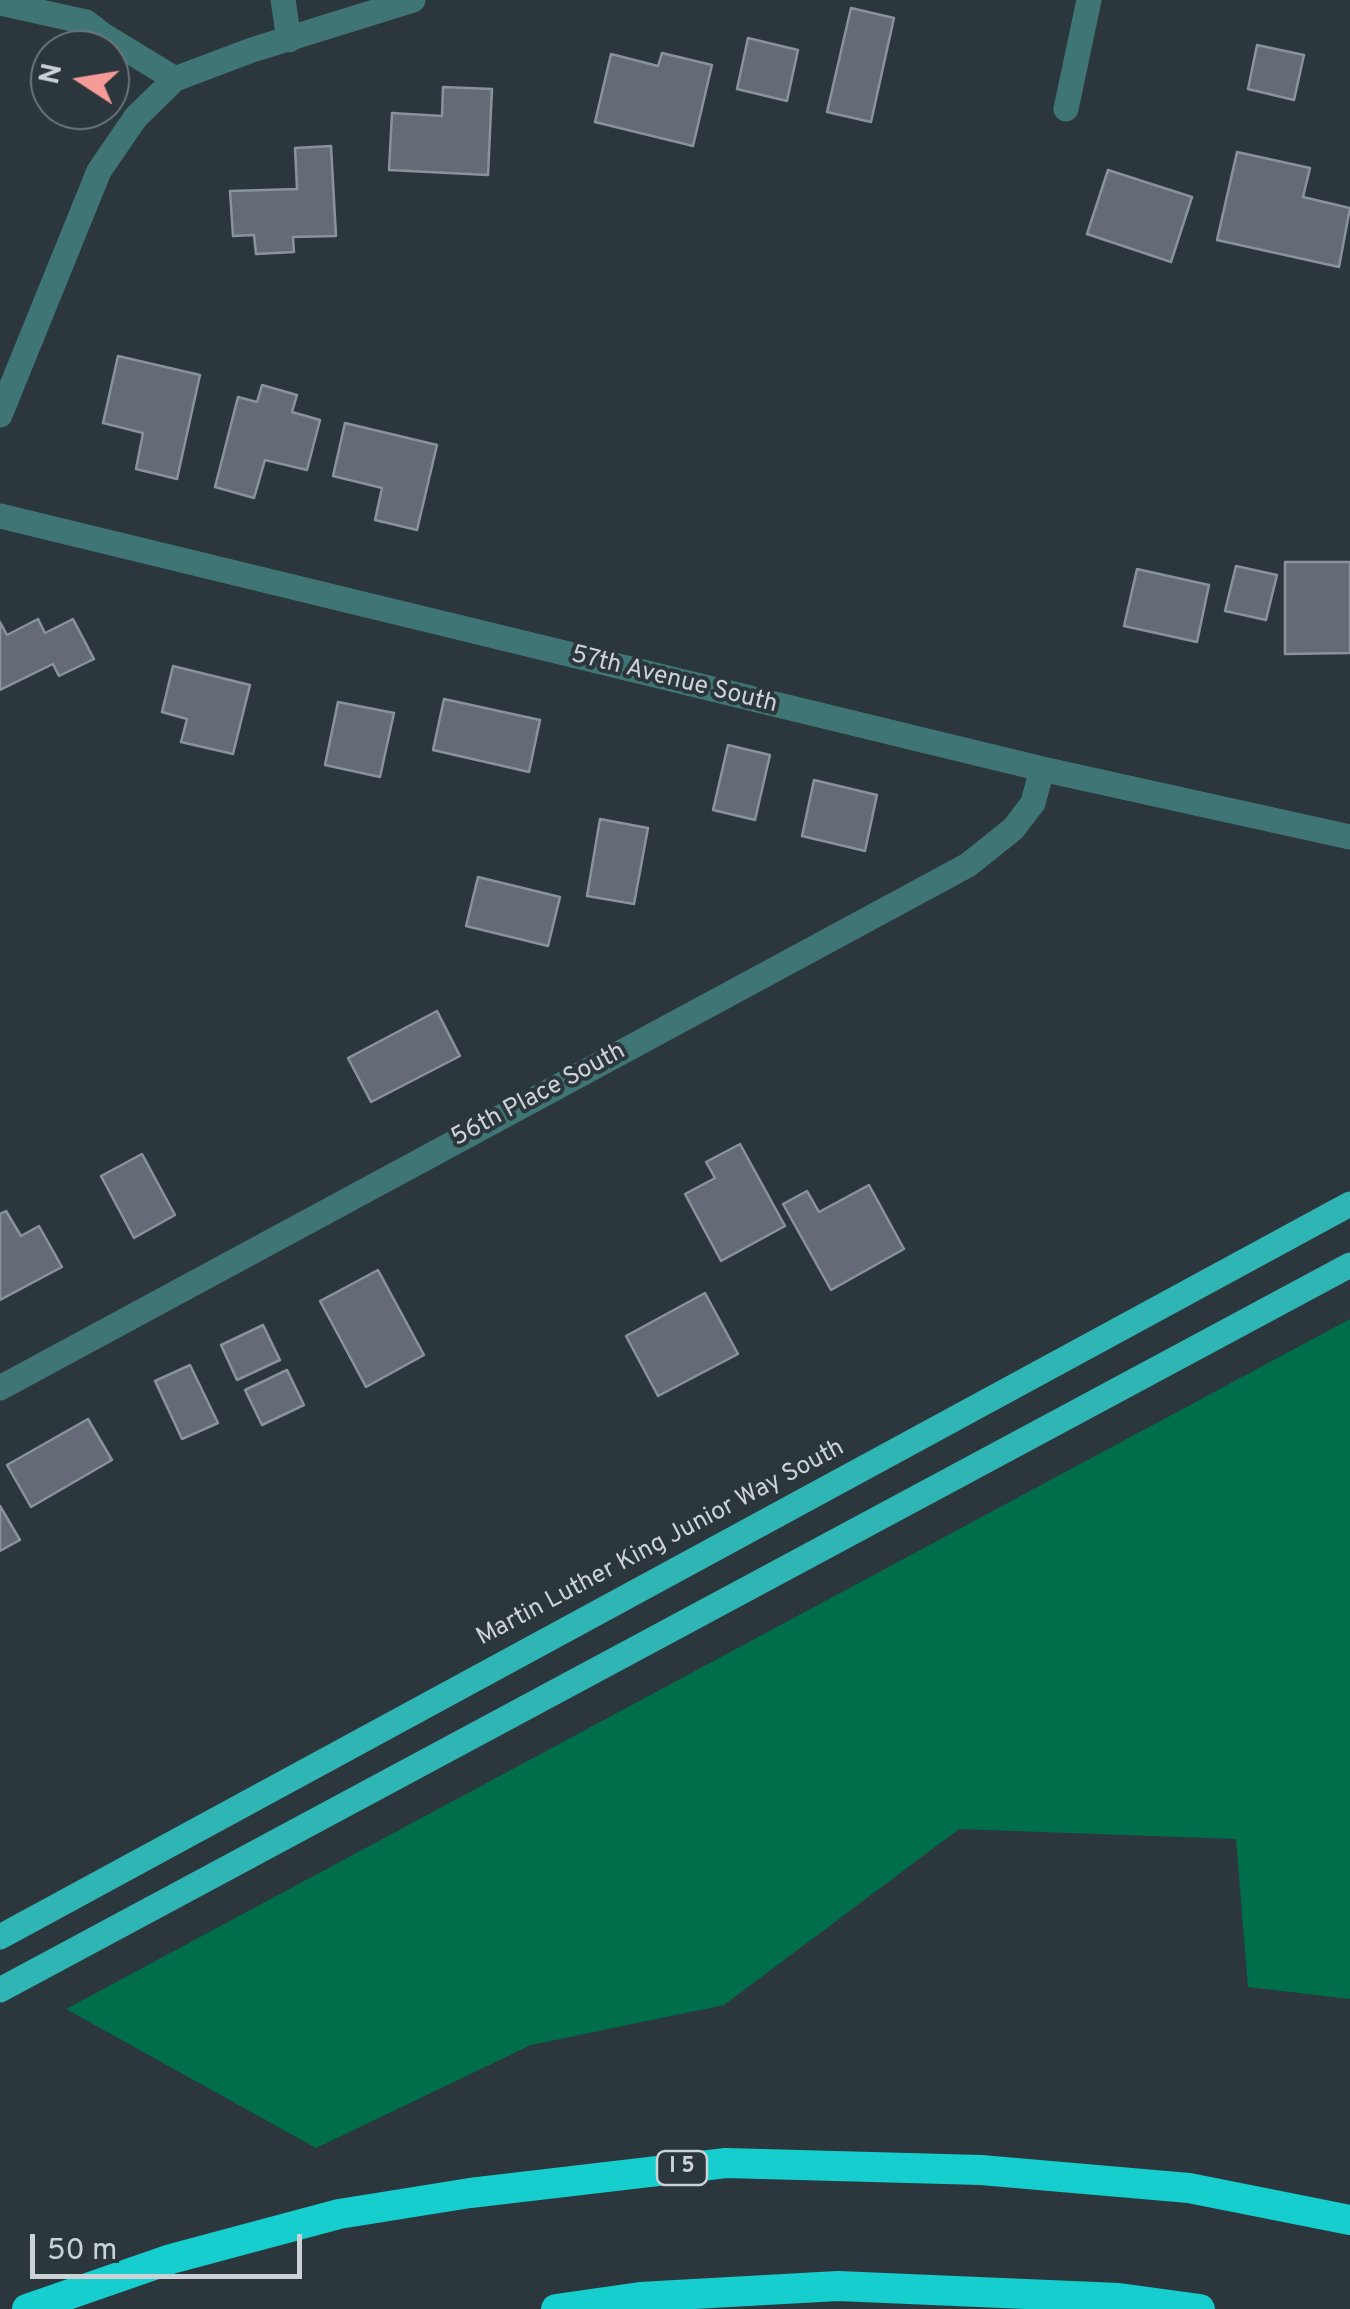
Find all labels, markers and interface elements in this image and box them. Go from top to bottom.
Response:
north arrow [30,30,130,130]
text: N [33,61,72,88]
street label: 57th Avenue South [568,641,780,721]
street label: 56th Place South [447,1038,631,1154]
street label: Martin Luther King Junior Way South [472,1434,850,1654]
road number: I 5 [657,2151,707,2185]
scale bar [35,2214,308,2276]
text: 50 m [47,2233,117,2270]

